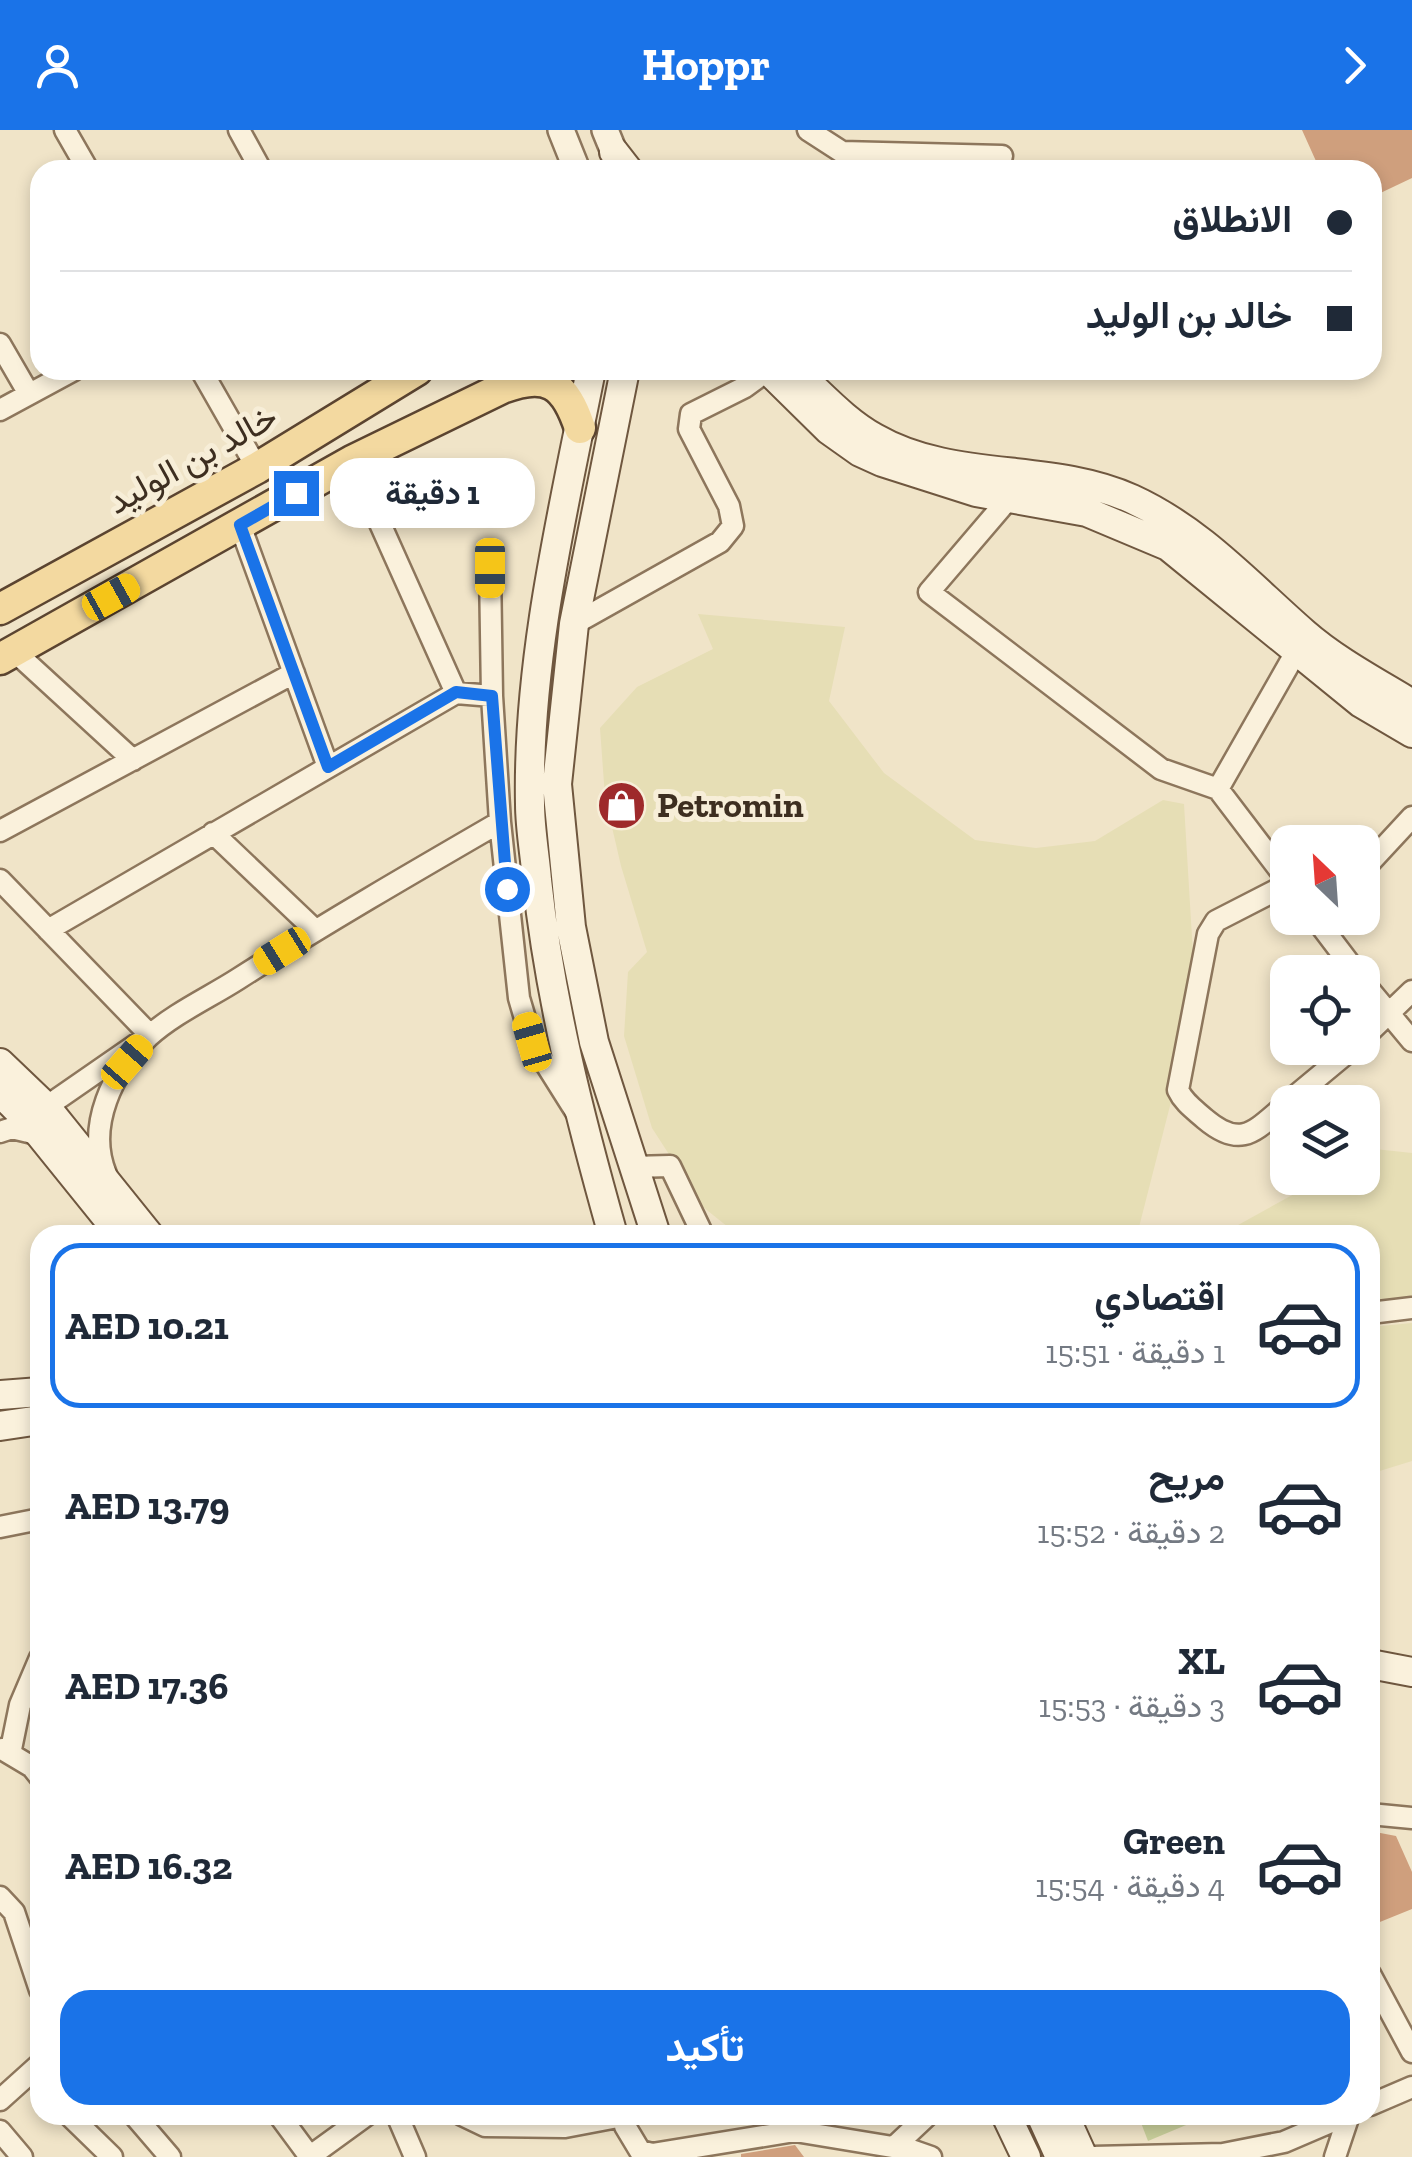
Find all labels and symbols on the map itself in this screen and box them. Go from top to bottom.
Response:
street label: خالد بن الوليد [100,395,285,524]
callout: 1 دقيقة [331,458,536,528]
route end [274,471,319,516]
car [475,538,505,598]
car [77,569,145,625]
shop icon: Petromin [596,779,648,831]
place label: Petromin [657,784,804,826]
north arrow [1270,825,1380,935]
route start [485,867,530,912]
car [249,922,315,980]
car [509,1009,555,1075]
car [96,1030,158,1094]

